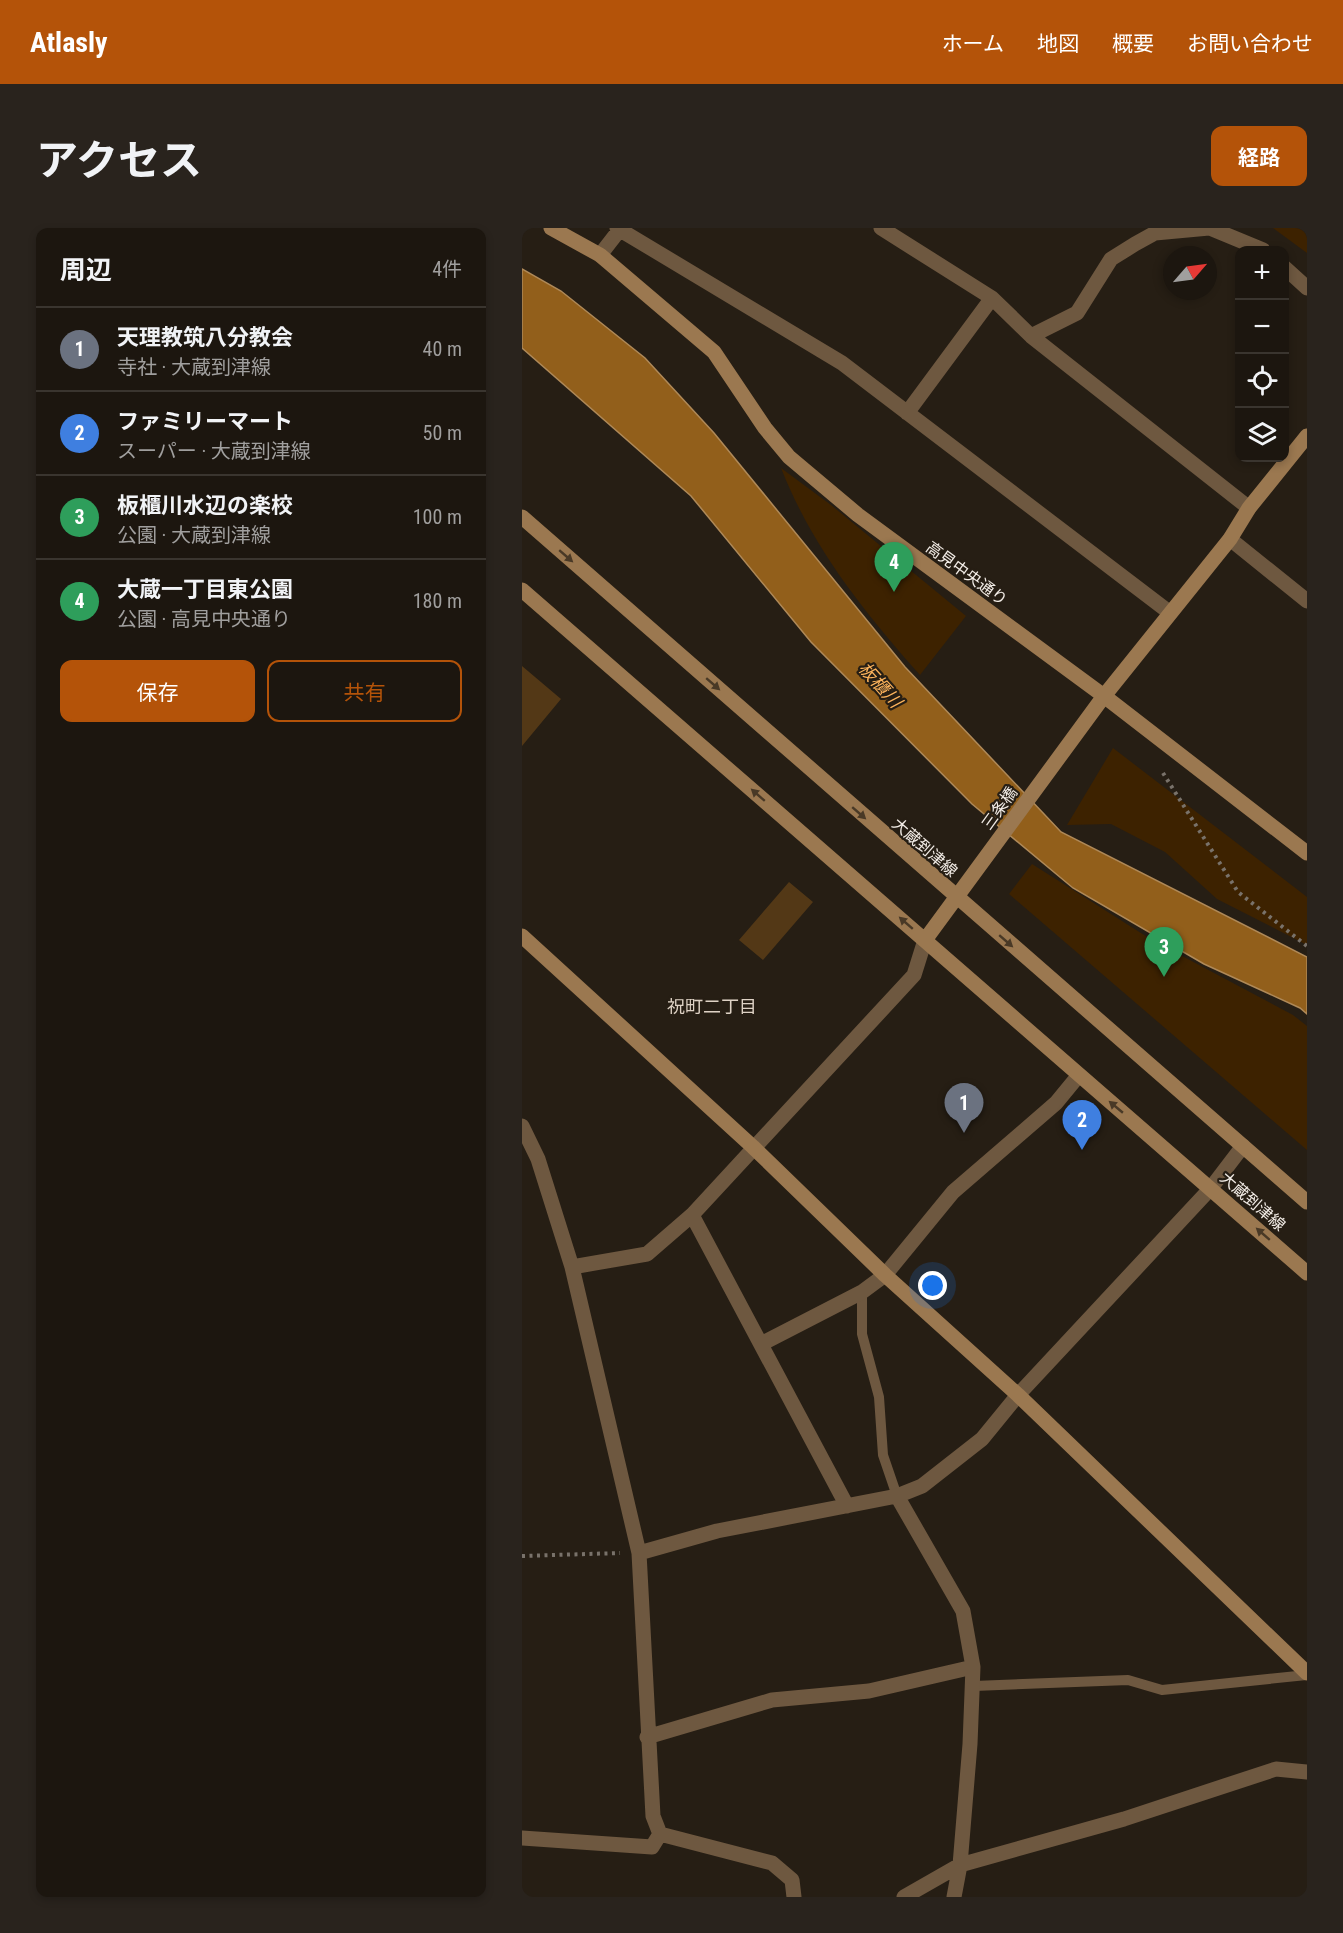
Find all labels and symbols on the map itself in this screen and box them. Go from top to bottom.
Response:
north arrow [1163,246,1217,300]
street label: 高見中央通り [922,538,1011,609]
pin: 4 [874,542,914,592]
one-way arrow [558,549,573,562]
water label: 板櫃川 [855,658,908,713]
one-way arrow [705,677,720,691]
street label: 三条橋 [978,783,1021,833]
one-way arrow [751,789,766,802]
one-way arrow [851,806,866,819]
street label: 大蔵到津線 [888,814,961,881]
one-way arrow [899,917,914,930]
pin: 3 [1144,928,1184,977]
one-way arrow [998,934,1013,947]
district label: 祝町二丁目 [667,996,757,1017]
pin: 1 [944,1084,984,1133]
pin: 2 [1062,1100,1102,1150]
one-way arrow [1108,1100,1124,1113]
street label: 大蔵到津線 [1216,1168,1289,1235]
one-way arrow [1256,1228,1271,1241]
your location [918,1271,947,1300]

